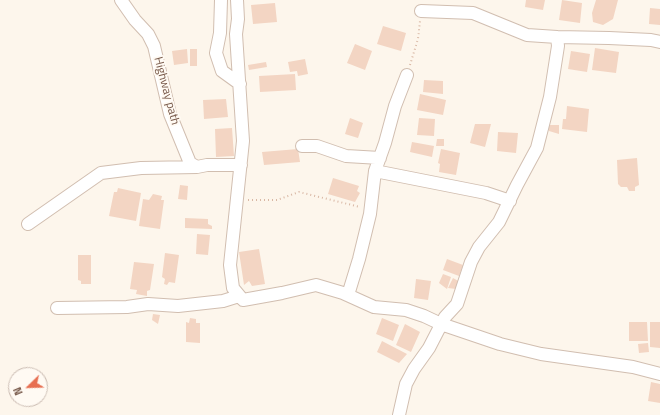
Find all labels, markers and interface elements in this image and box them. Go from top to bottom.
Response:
street label: Highway path [150,55,182,127]
north arrow [8,367,48,407]
text: N [9,385,27,398]

